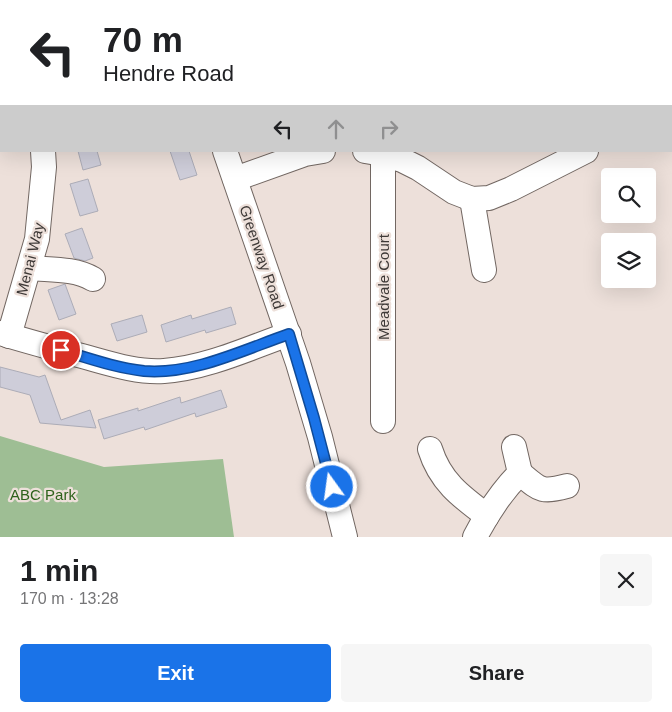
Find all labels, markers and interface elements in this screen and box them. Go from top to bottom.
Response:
icon: left [20,20,85,85]
text: 70 m [103,20,183,59]
text: Hendre Road [103,61,234,86]
icon: left [269,115,297,143]
icon: ahead [322,115,350,143]
icon: right [375,115,403,143]
map controls [601,168,656,288]
button: search [601,168,656,223]
street label: Greenway Road [236,203,288,311]
street label: Menai Way [13,220,47,297]
street label: Meadvale Court [375,233,392,340]
button: layers [601,233,656,288]
pin [40,329,82,371]
icon: arrive [47,336,75,364]
position arrow [305,460,357,512]
park label: ABC Park [10,486,76,503]
text: 1 min [20,554,98,587]
button: close [600,554,652,606]
text: 170 m · 13:28 [20,590,119,607]
button: Exit [20,644,331,702]
button: Share [341,644,652,702]

